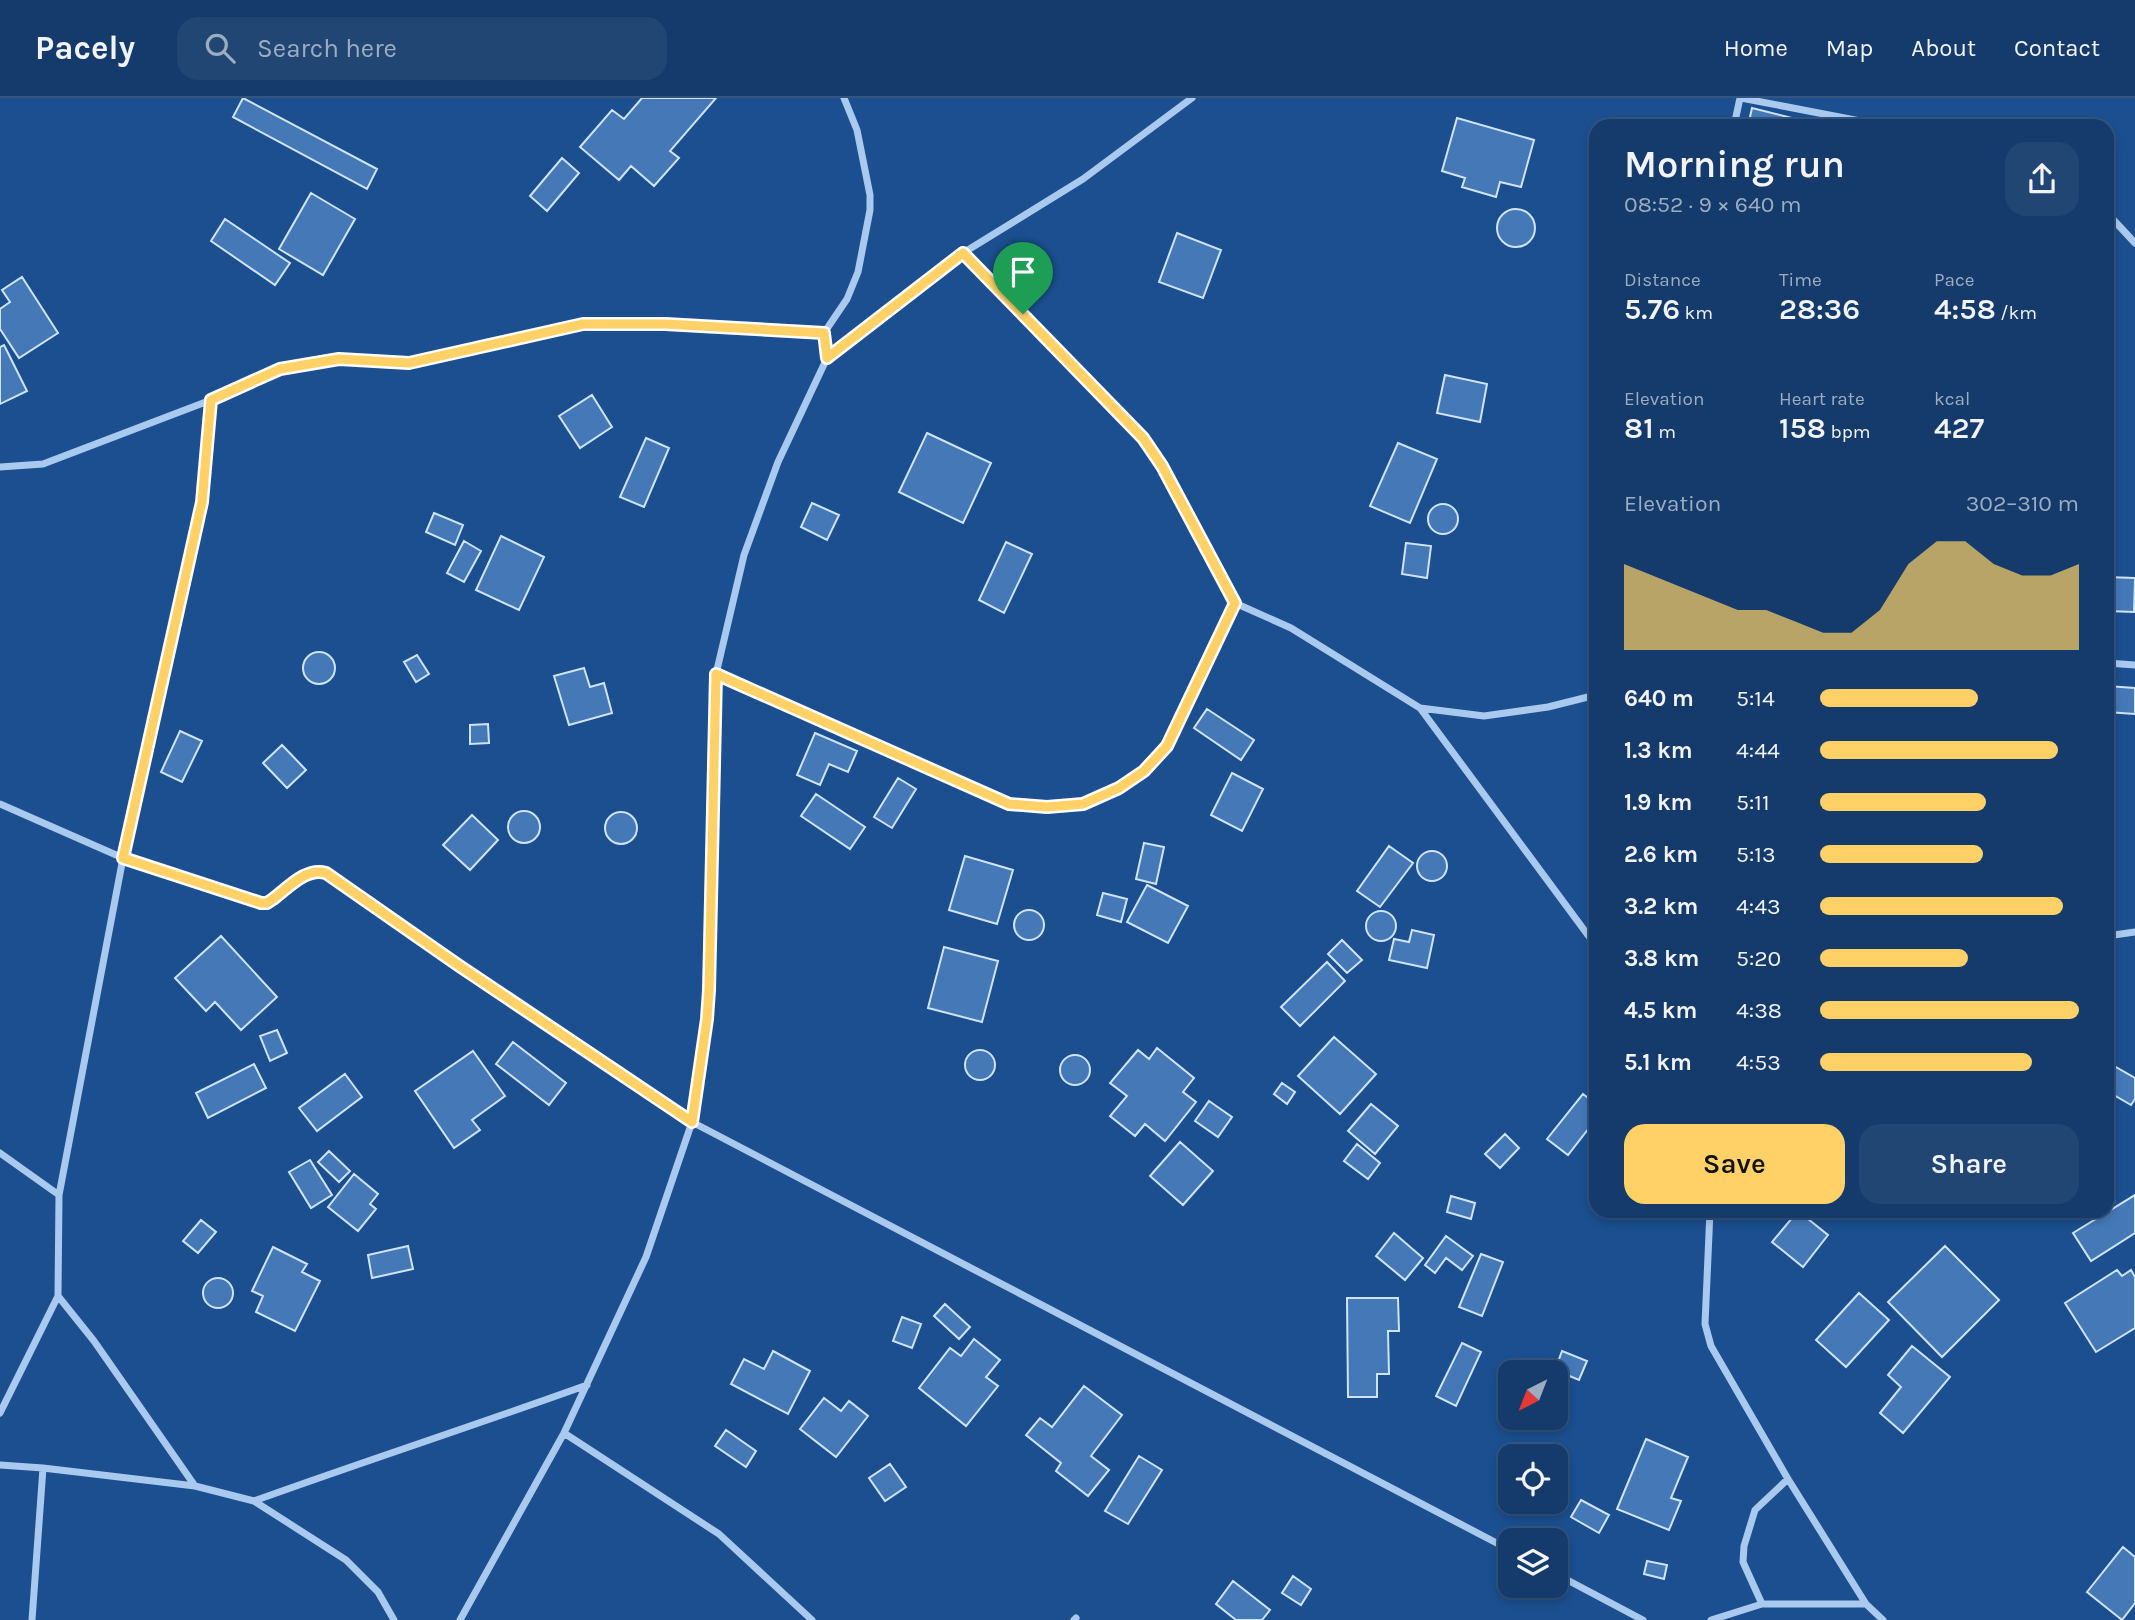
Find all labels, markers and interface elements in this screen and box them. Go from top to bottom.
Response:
search box [177,17,667,80]
text: Pacely [35,29,135,67]
icon: search [201,29,239,67]
text: Search here [257,33,397,64]
text: Home [1724,34,1788,62]
text: Map [1826,34,1873,62]
text: About [1911,34,1976,62]
text: Contact [2014,34,2100,62]
text: Morning run [1624,142,1845,187]
button: share [2005,142,2079,216]
text: 08:52 · 9 × 640 m [1624,191,1801,218]
pin [993,242,1053,314]
icon: arrive [1004,253,1042,291]
text: Distance [1624,269,1701,291]
text: Time [1779,269,1822,291]
text: Pace [1934,269,1975,291]
text: 5.76 [1624,291,1680,327]
text: 28:36 [1779,291,1860,327]
text: 4:58 [1934,291,1996,327]
text: km [1680,302,1713,324]
text: /km [1996,302,2037,324]
text: Elevation [1624,388,1704,410]
text: Heart rate [1779,388,1865,410]
text: kcal [1934,388,1970,410]
text: 81 [1624,410,1654,446]
text: 158 [1779,410,1826,446]
text: 427 [1934,410,1984,446]
text: m [1654,421,1676,443]
text: bpm [1826,421,1871,443]
text: Elevation [1624,490,1721,517]
text: 302–310 m [1966,490,2079,517]
text: 640 m [1624,685,1694,712]
text: 5:14 [1736,685,1775,712]
text: 1.3 km [1624,737,1693,764]
text: 4:44 [1736,737,1780,764]
text: 1.9 km [1624,789,1692,816]
text: 5:11 [1736,789,1770,816]
text: 2.6 km [1624,841,1698,868]
text: 5:13 [1736,841,1775,868]
text: 3.2 km [1624,893,1698,920]
text: 4:43 [1736,893,1781,920]
text: 3.8 km [1624,945,1699,972]
text: 5:20 [1736,945,1781,972]
text: 4.5 km [1624,997,1697,1024]
text: 4:38 [1736,997,1782,1024]
text: 5.1 km [1624,1049,1692,1076]
text: 4:53 [1736,1049,1781,1076]
button: Save [1624,1124,1845,1204]
button: Share [1859,1124,2079,1204]
north arrow [1498,1360,1568,1430]
map controls [1498,1360,1568,1598]
button: locate [1498,1444,1568,1514]
button: layers [1498,1528,1568,1598]

